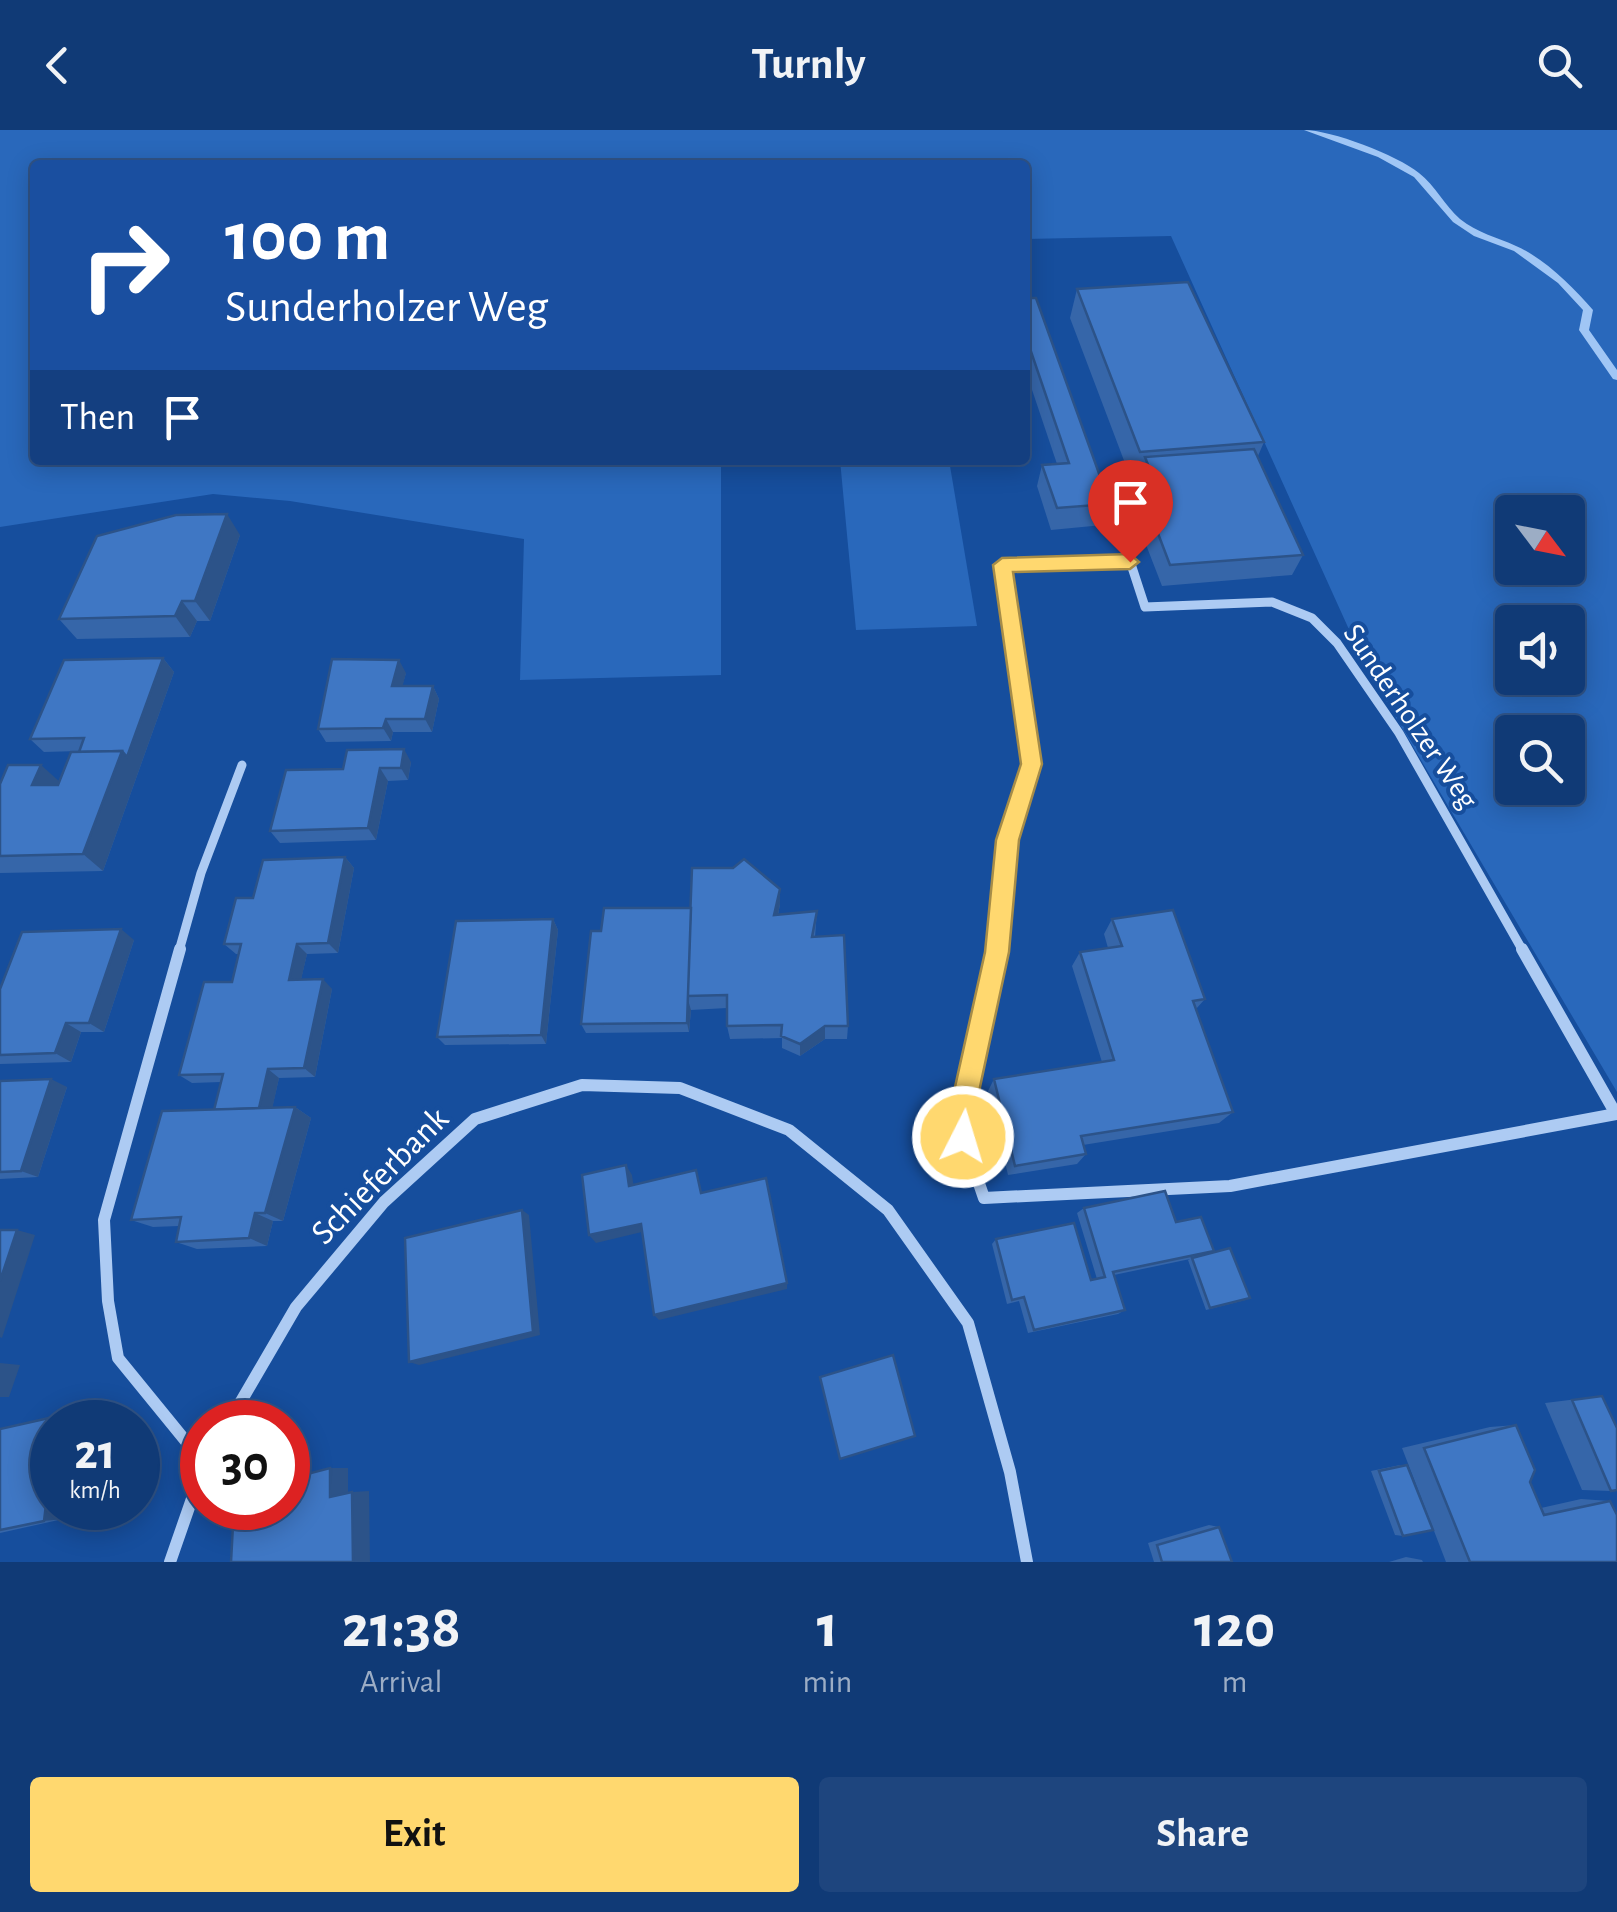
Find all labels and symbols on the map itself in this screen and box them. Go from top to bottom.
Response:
pin [1088,460,1173,563]
north arrow [1495,495,1585,585]
street label: Sunderholzer Weg [1337,619,1483,815]
position arrow [911,1085,1015,1189]
street label: Schieferbank [305,1101,455,1251]
speed limit sign: 30 [180,1400,310,1530]

